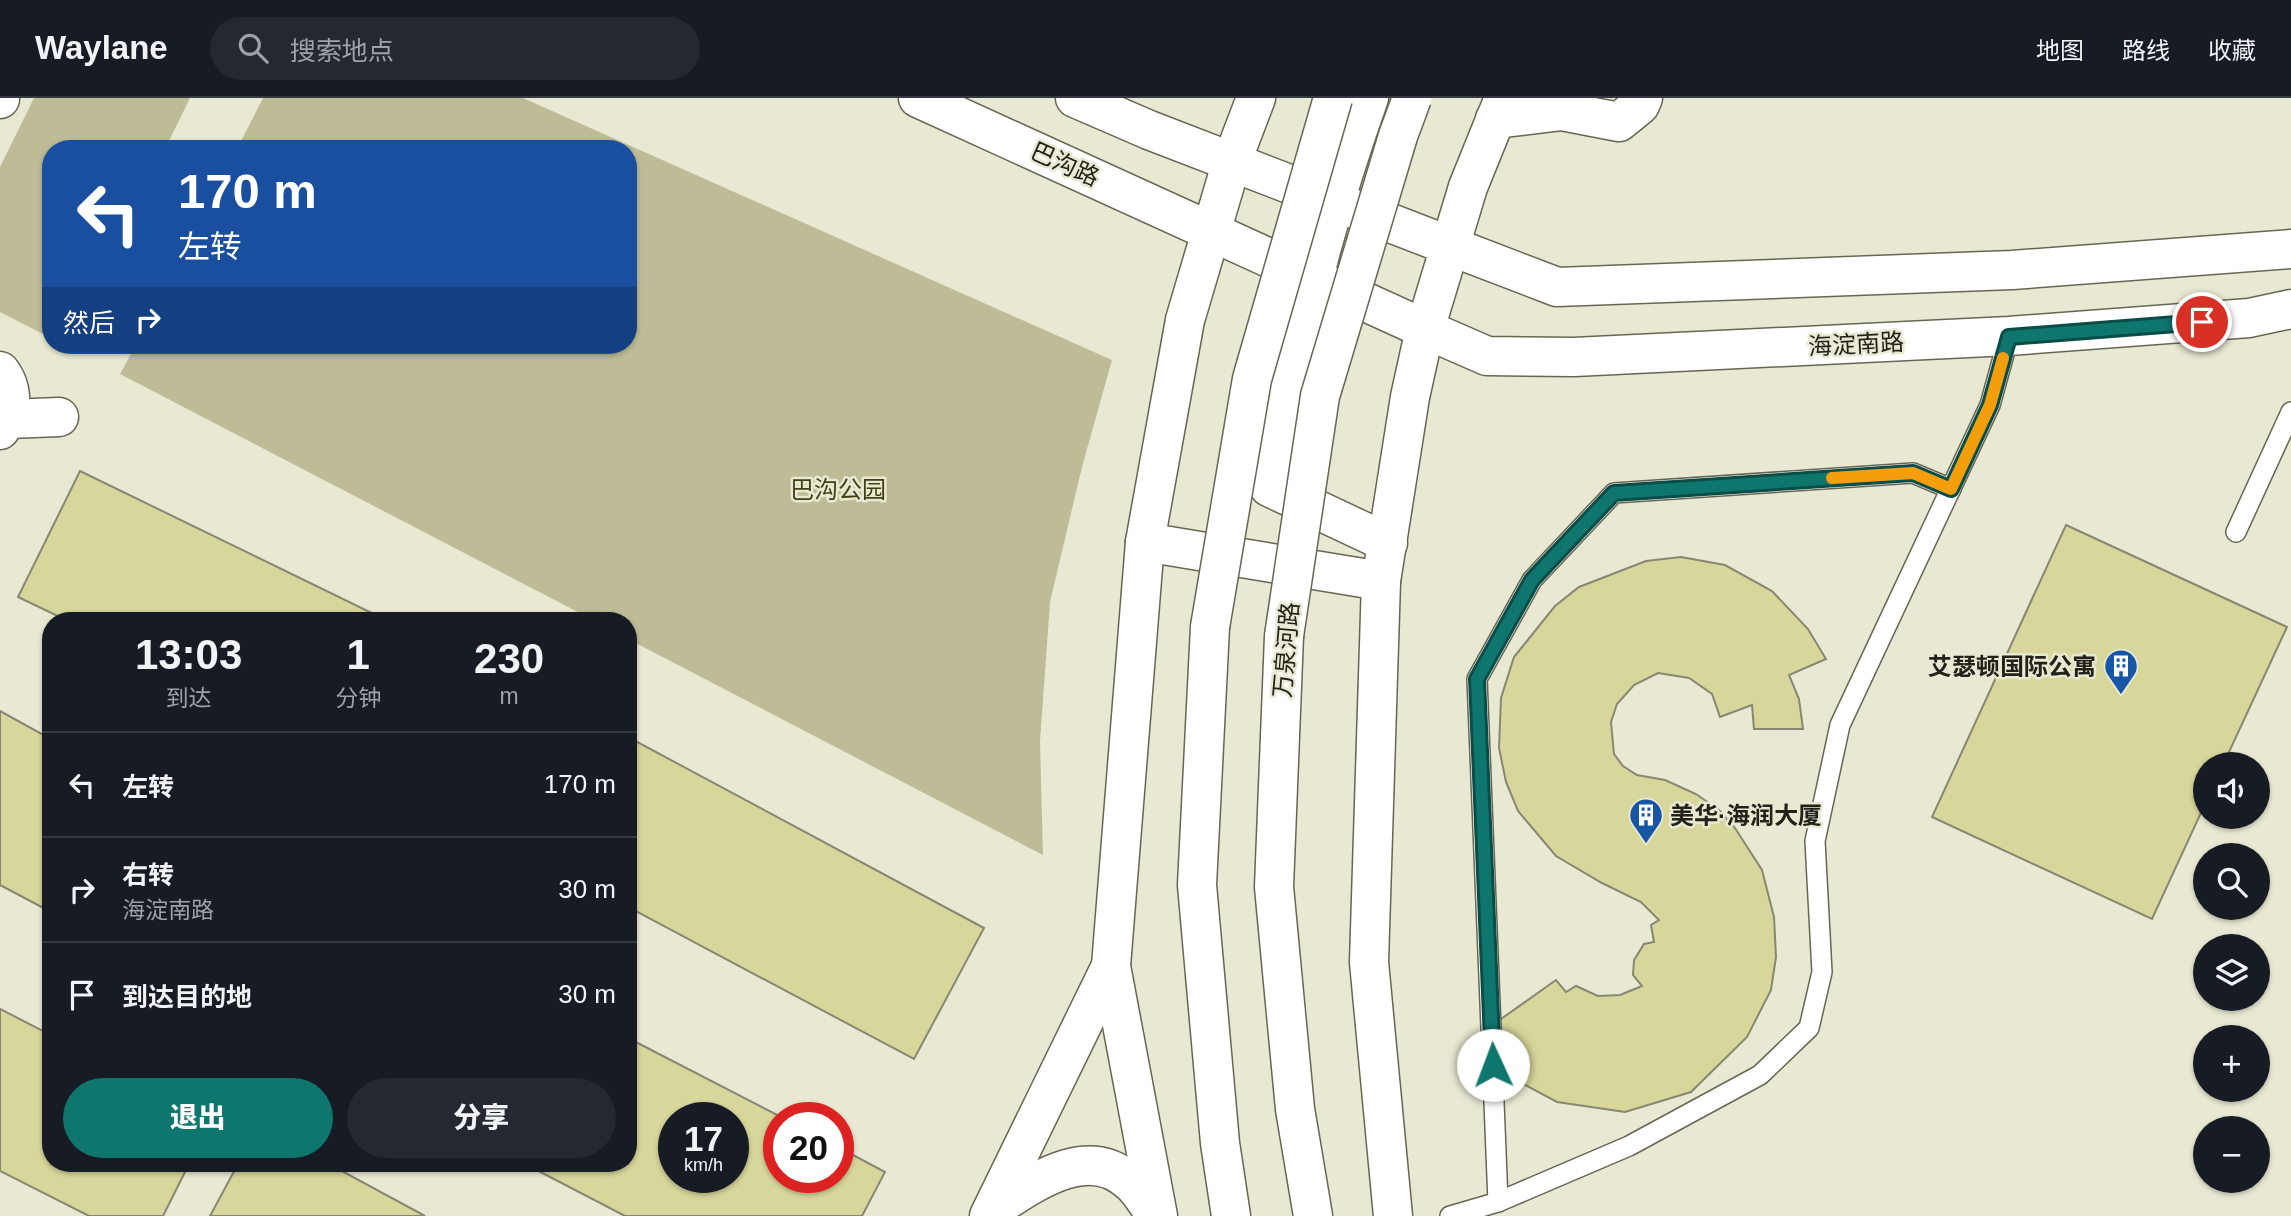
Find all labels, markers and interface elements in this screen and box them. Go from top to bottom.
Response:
search box [210,17,700,80]
text: Waylane [35,29,168,66]
icon: search [234,29,272,67]
text: 搜索地点 [290,36,394,66]
text: 地图 [2036,37,2084,64]
text: 路线 [2122,37,2170,64]
text: 收藏 [2208,37,2256,64]
street label: 巴沟路 [1027,137,1103,191]
text: 170 m [178,164,317,218]
icon: left [63,168,154,259]
text: 左转 [178,229,242,265]
pin [2172,292,2232,352]
icon: right [129,301,167,339]
icon: arrive [2183,303,2221,341]
text: 然后 [63,308,115,338]
street label: 海淀南路 [1807,328,1905,360]
park label: 巴沟公园 [790,476,886,503]
street label: 万泉河路 [1268,601,1304,699]
text: 13:03 [135,631,242,678]
text: 1 [346,631,370,678]
text: 230 [474,635,544,682]
building icon: 艾瑟顿国际公寓 [2102,647,2140,696]
place label: 艾瑟顿国际公寓 [1928,653,2096,680]
text: m [500,683,519,709]
text: 到达 [166,685,212,711]
text: 分钟 [335,685,381,711]
map controls [2193,752,2270,1193]
button: sound [2193,752,2270,829]
icon: left [63,766,101,804]
text: 170 m [544,769,616,799]
text: 左转 [122,772,174,802]
building icon: 美华·海润大厦 [1627,796,1665,845]
place label: 美华·海润大厦 [1670,802,1822,829]
button: search [2193,843,2270,920]
text: 右转 [122,860,174,890]
icon: right [63,871,101,909]
text: 30 m [558,874,616,904]
text: 海淀南路 [122,897,214,923]
button: layers [2193,934,2270,1011]
icon: arrive [63,976,101,1014]
text: 30 m [558,979,616,1009]
text: 到达目的地 [122,982,252,1012]
button: + [2193,1025,2270,1102]
position arrow [1456,1028,1530,1102]
button: 退出 [63,1078,333,1158]
button: 分享 [347,1078,616,1158]
speed limit sign: 20 [763,1102,854,1193]
button: − [2193,1116,2270,1193]
text: 17 [684,1119,723,1158]
text: km/h [684,1155,723,1175]

